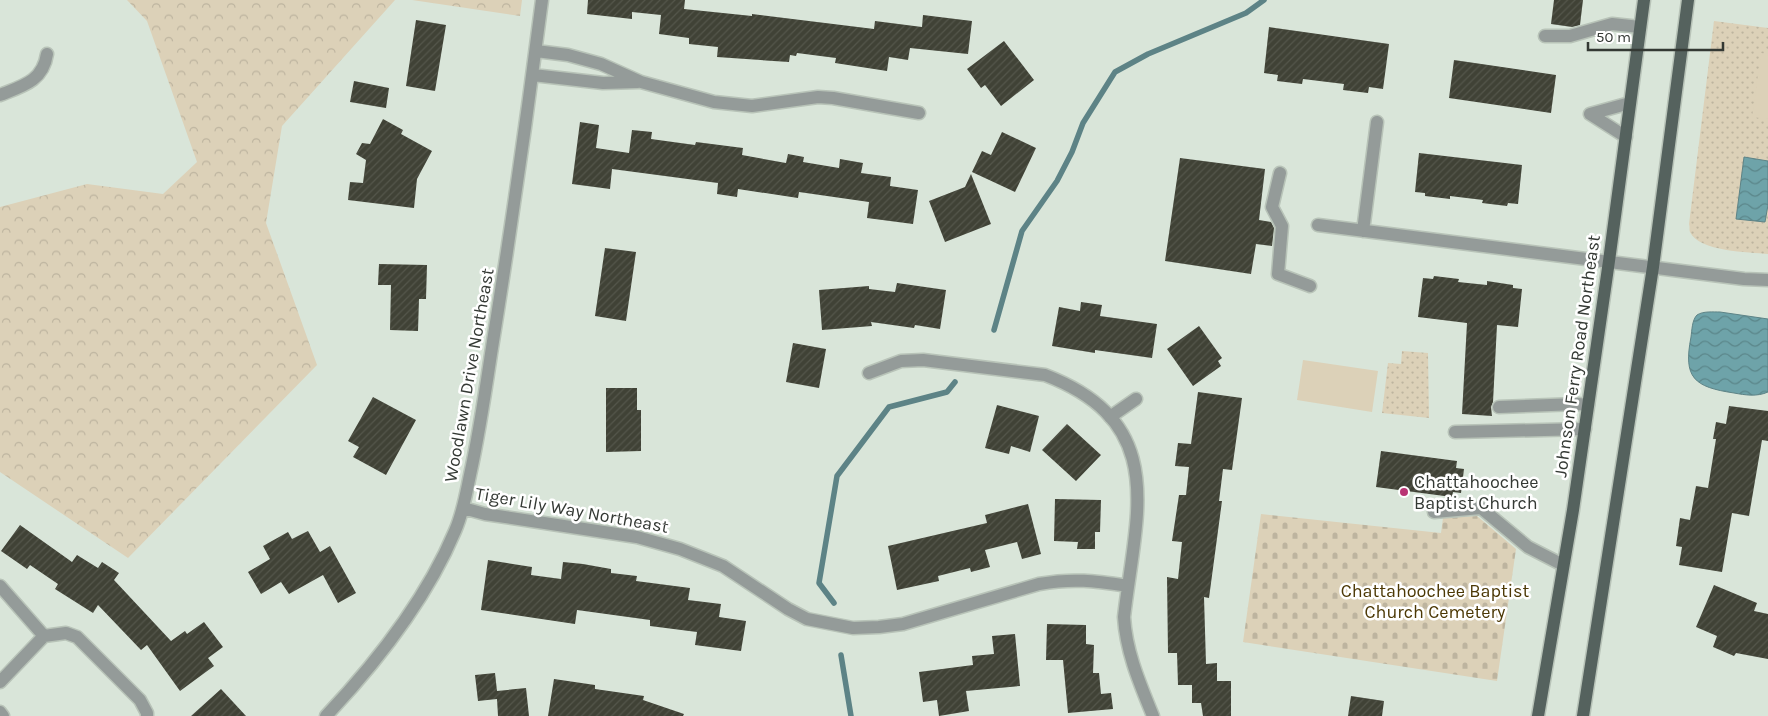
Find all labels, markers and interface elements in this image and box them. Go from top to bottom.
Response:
scale bar [1588,20,1723,52]
text: 50 m [1596,28,1631,46]
street label: Johnson Ferry Road Northeast [1549,233,1605,479]
street label: Woodlawn Drive Northeast [439,266,499,484]
place label: Chattahoochee Baptist Church [1414,471,1538,514]
street label: Tiger Lily Way Northeast [474,482,671,538]
marker: Chattahoochee Baptist Church [1398,486,1410,498]
park label: Chattahoochee Baptist Church Cemetery [1341,580,1530,623]

